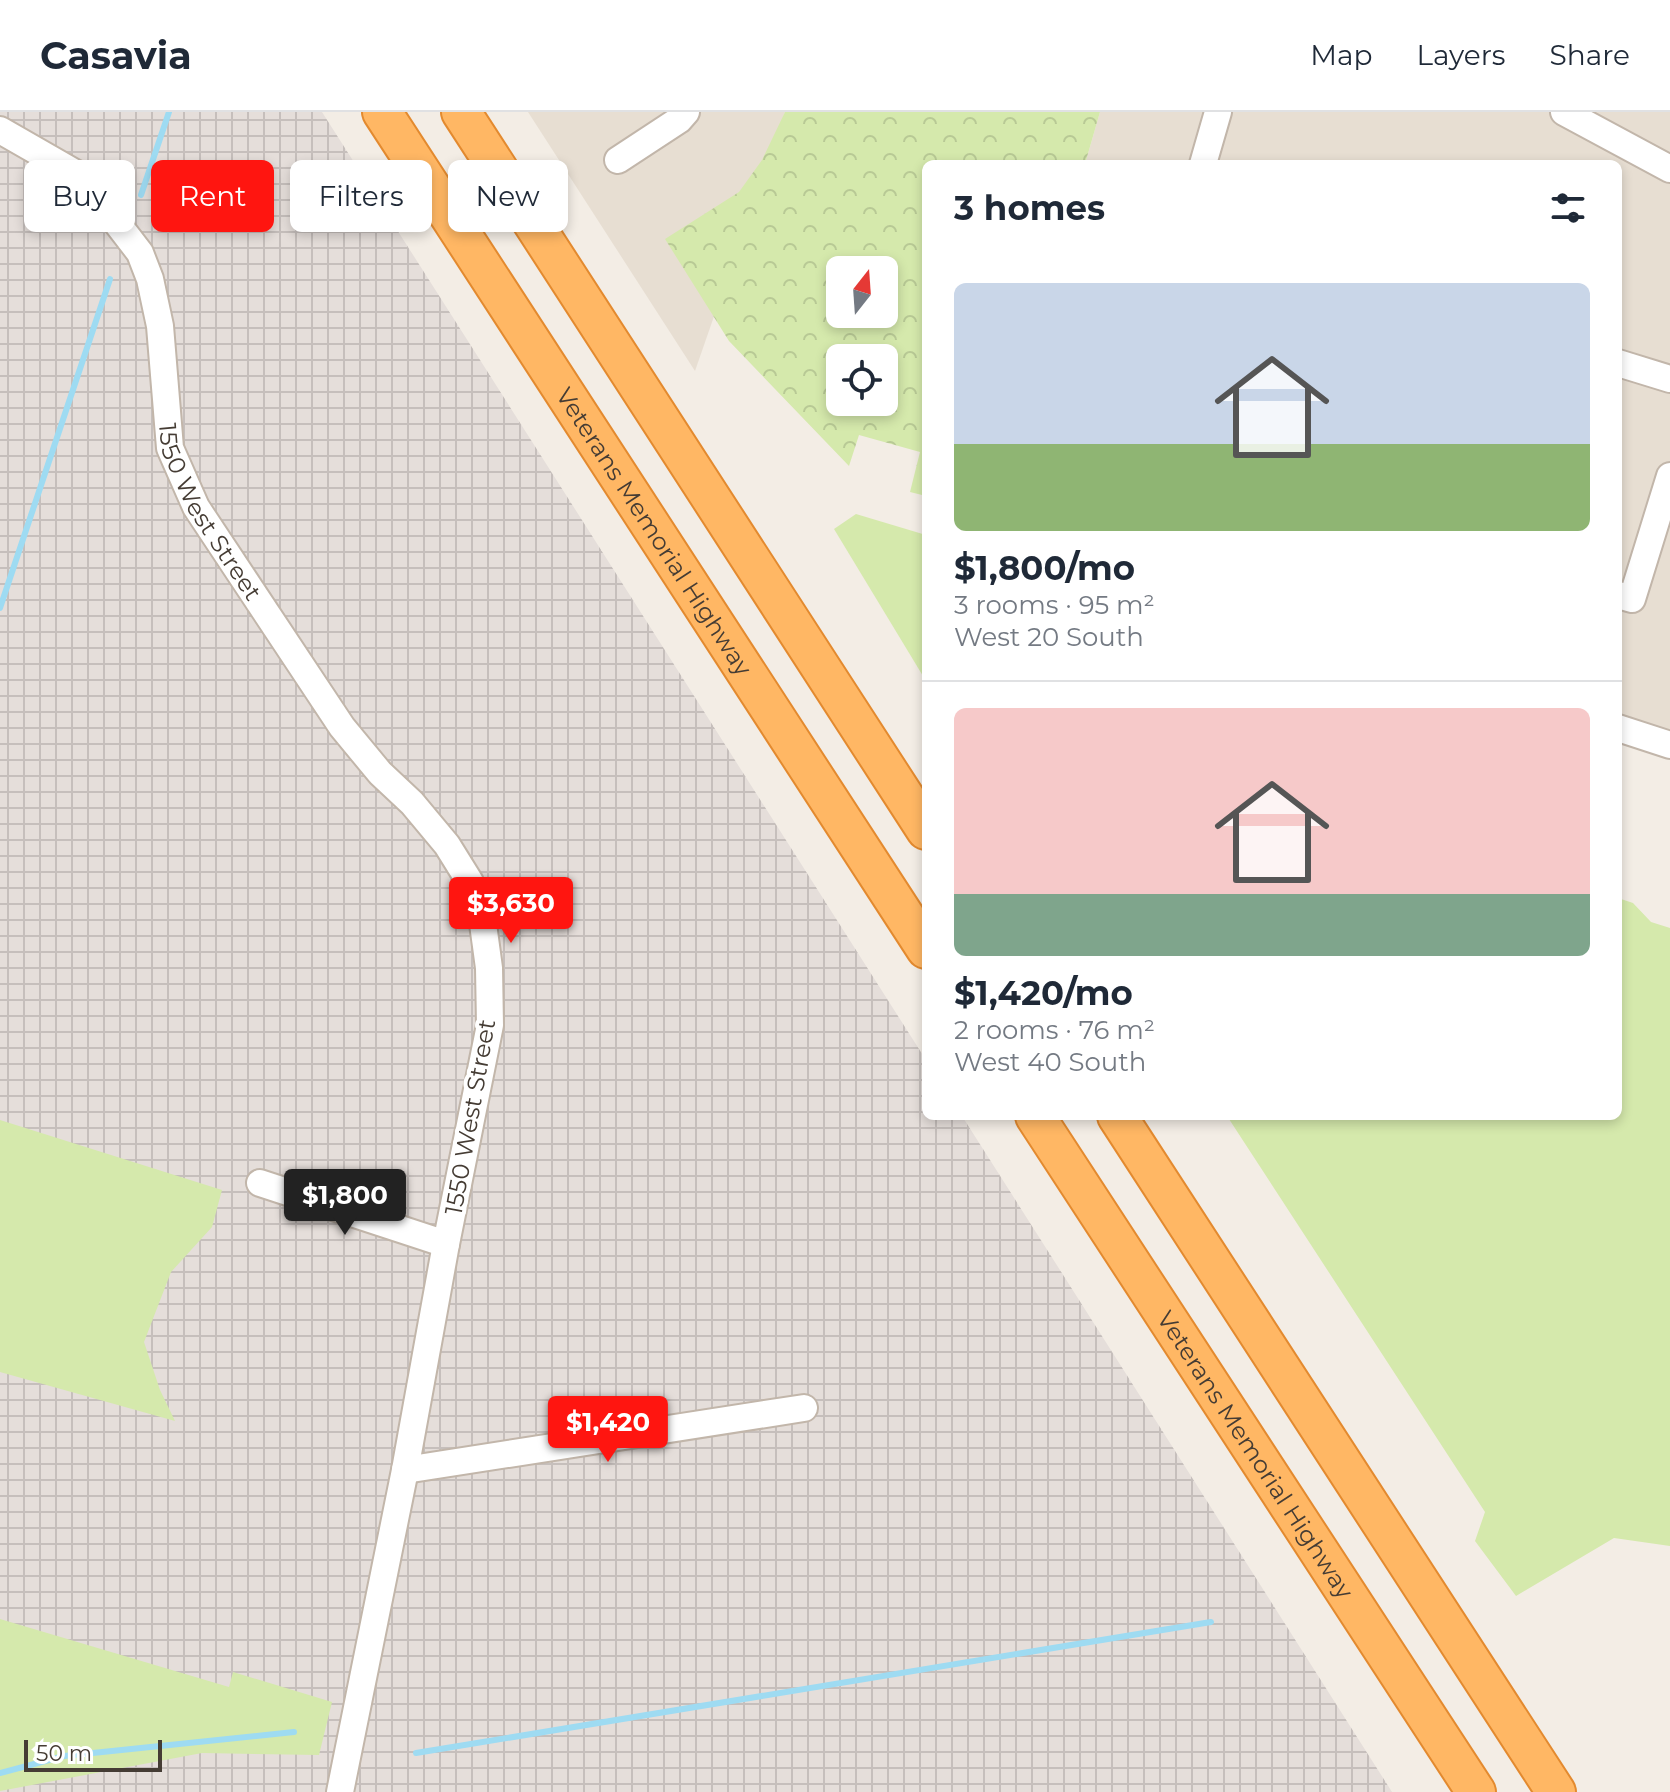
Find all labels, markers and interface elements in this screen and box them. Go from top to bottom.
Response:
text: Casavia [40,32,192,79]
text: Map [1310,38,1373,72]
text: Layers [1417,38,1506,72]
text: Share [1550,38,1630,72]
chip: Buy [24,160,135,232]
chip: Rent [151,160,274,232]
chip: Filters [290,160,432,232]
chip: New [448,160,568,232]
icon: filters [1546,186,1590,230]
text: 3 homes [954,187,1105,229]
north arrow [826,256,898,328]
map controls [826,256,898,416]
icon: home [1200,335,1344,479]
button: locate [826,344,898,416]
street label: Veterans Memorial Highway [550,382,759,681]
street label: 1550 West Street [154,422,268,606]
text: $1,800/mo [954,547,1135,589]
text: 3 rooms · 95 m² [954,589,1155,621]
text: West 20 South [954,621,1144,653]
icon: home [1200,760,1344,904]
pin: $3,630 [446,877,576,945]
text: $3,630 [467,887,555,919]
text: $1,420/mo [954,972,1133,1014]
text: 2 rooms · 76 m² [954,1014,1155,1046]
street label: 1550 West Street [439,1017,502,1217]
text: West 40 South [954,1046,1146,1078]
pin: $1,800 [280,1169,410,1237]
text: $1,800 [302,1179,388,1211]
street label: Veterans Memorial Highway [1151,1305,1360,1604]
pin: $1,420 [543,1396,673,1464]
text: $1,420 [566,1406,650,1438]
scale bar [24,1736,162,1772]
text: 50 m [36,1740,92,1767]

